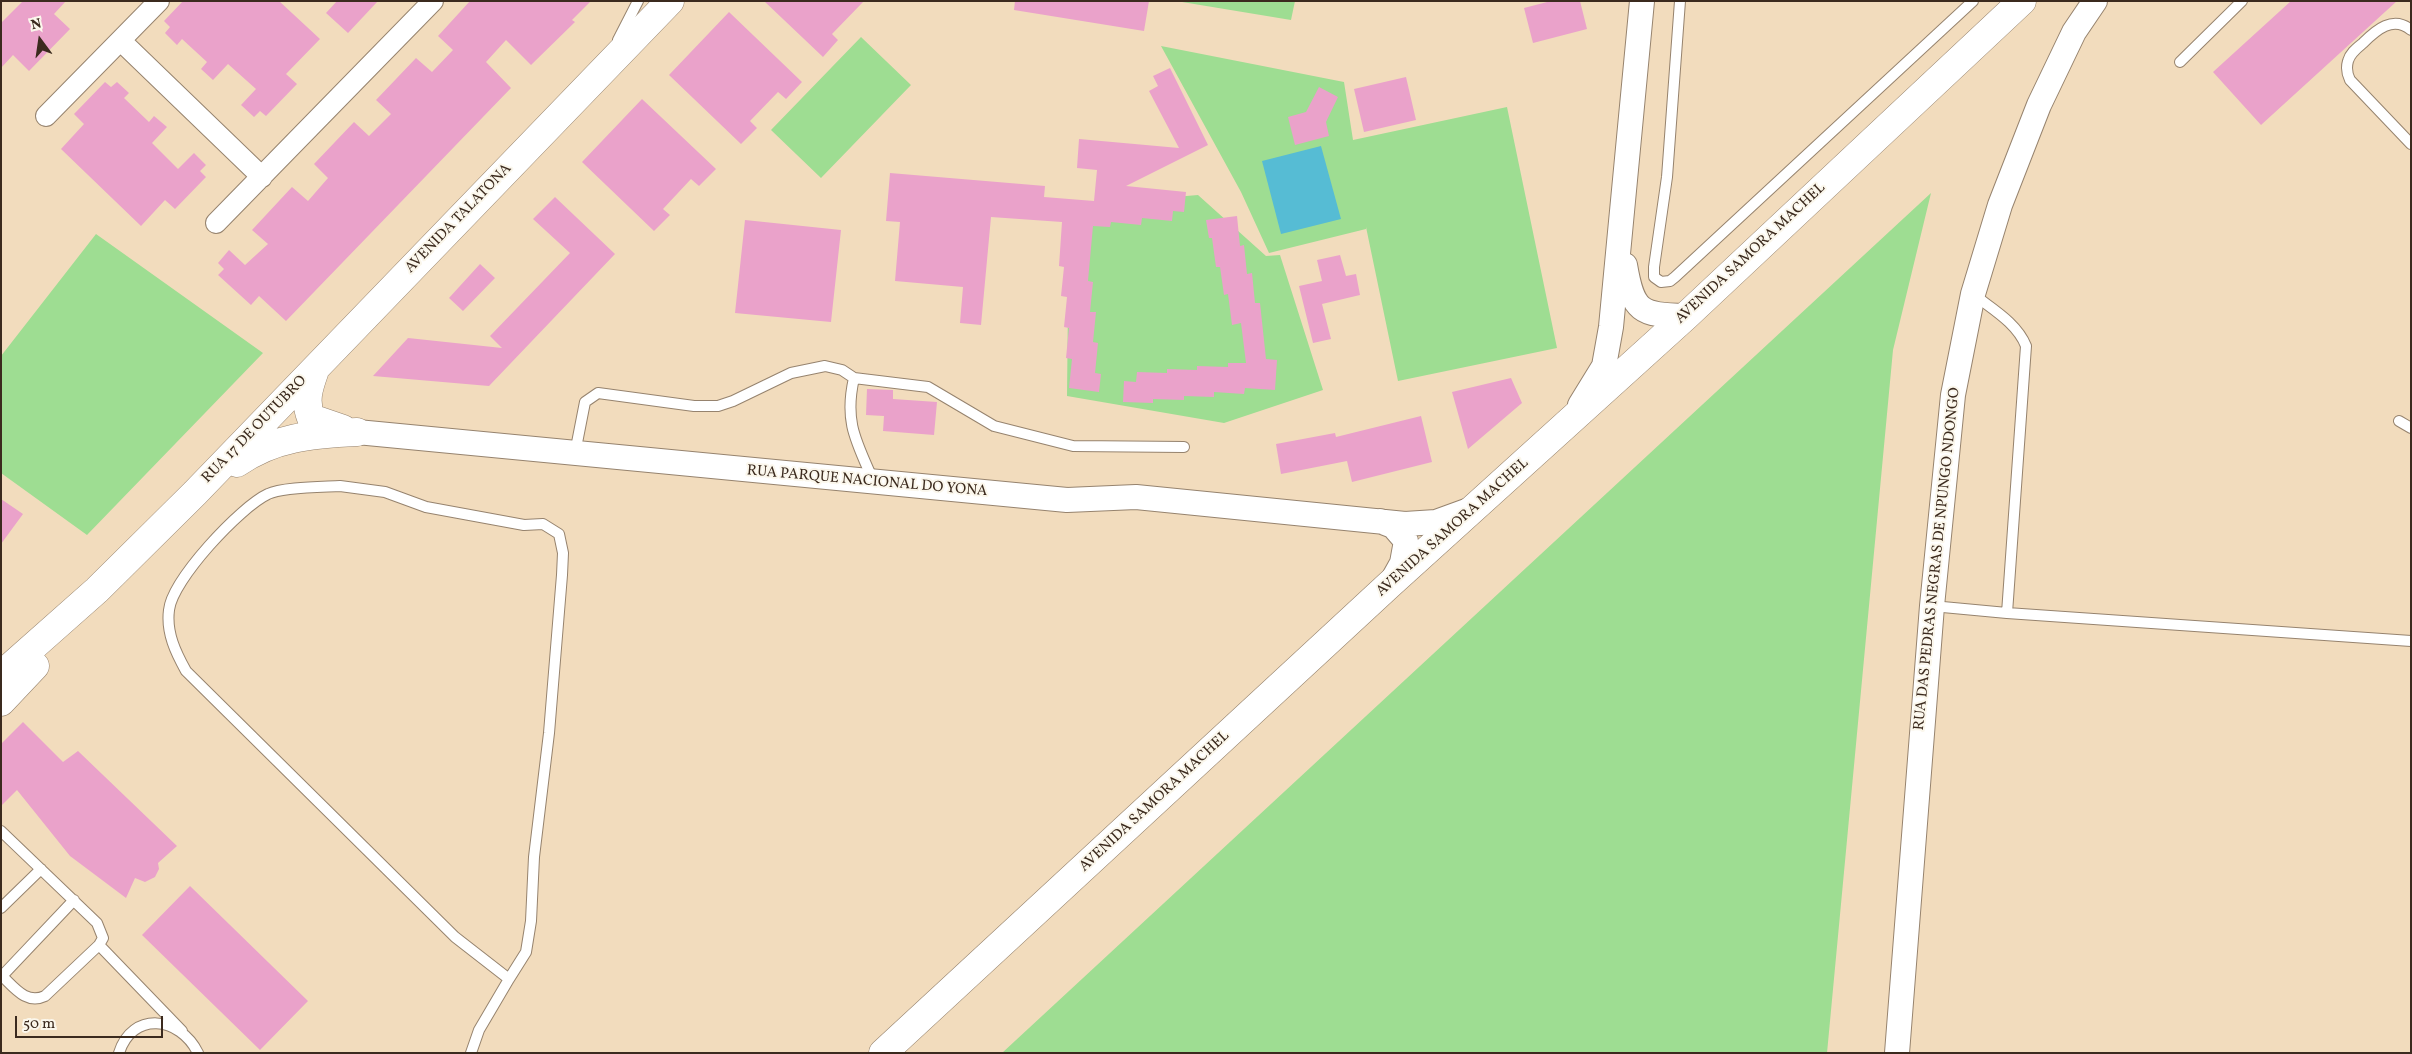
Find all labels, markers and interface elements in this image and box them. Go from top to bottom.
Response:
north arrow [15,15,65,65]
text: N [29,15,43,35]
street label: AVENIDA TALATONA [402,160,516,278]
street label: AVENIDA SAMORA MACHEL [1672,180,1830,328]
street label: RUA 17 DE OUTUBRO [199,372,311,488]
street label: RUA DAS PEDRAS NEGRAS DE NPUNGO NDONGO [1911,387,1965,731]
street label: AVENIDA SAMORA MACHEL [1373,455,1533,601]
street label: RUA PARQUE NACIONAL DO YONA [746,463,988,501]
street label: AVENIDA SAMORA MACHEL [1076,728,1234,876]
scale bar [18,1006,165,1038]
text: 50 m [23,1014,55,1035]

